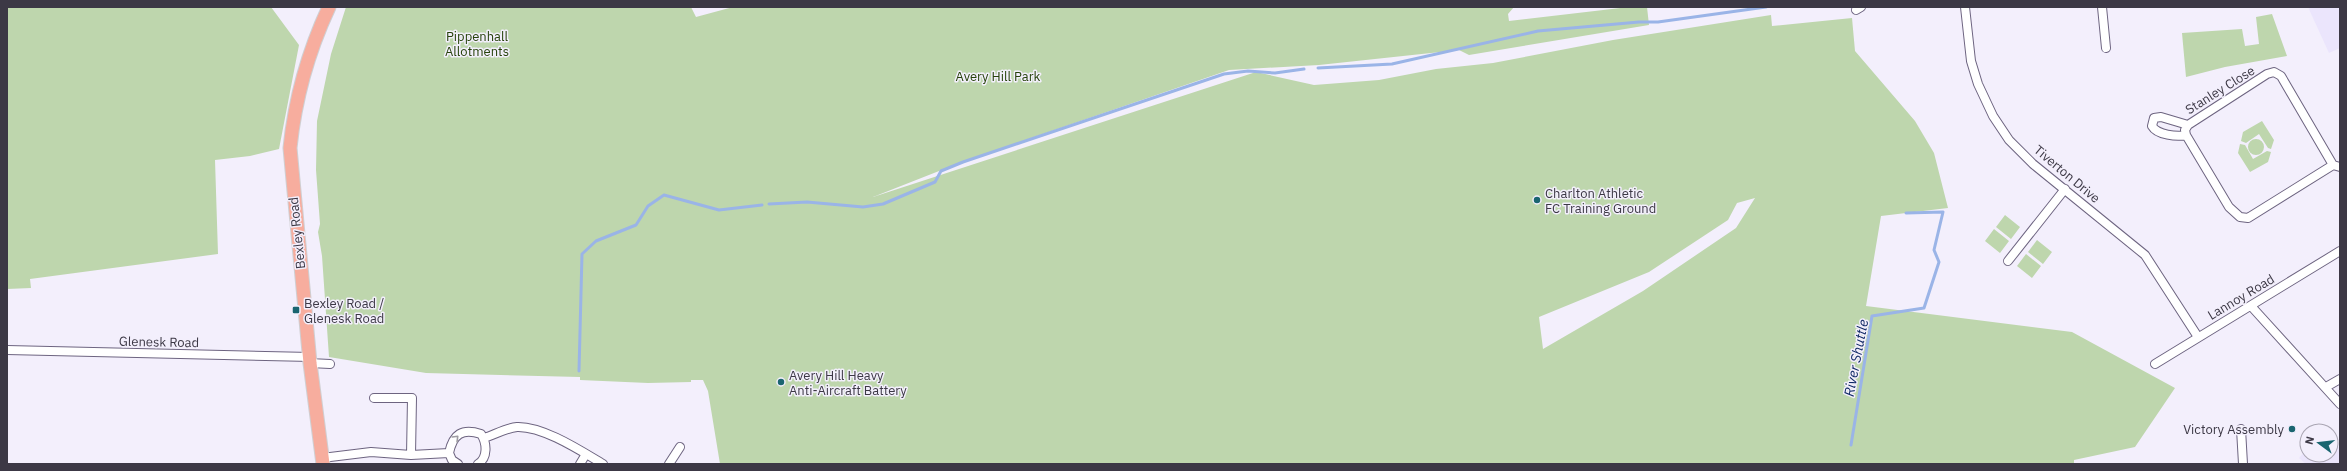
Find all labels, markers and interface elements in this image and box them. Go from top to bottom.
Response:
park label: Pippenhall Allotments [445,28,509,60]
street label: Stanley Close [2182,62,2258,118]
park label: Avery Hill Park [956,68,1041,85]
street label: Tiverton Drive [2030,141,2104,207]
place label: Charlton Athletic FC Training Ground [1545,185,1656,217]
marker: Charlton Athletic FC Training Ground [1532,195,1542,205]
street label: Bexley Road [285,196,309,270]
street label: Lannoy Road [2205,270,2277,324]
place label: Bexley Road / Glenesk Road [304,295,384,327]
marker: Bexley Road / Glenesk Road [291,305,301,315]
water label: River Shuttle [1840,318,1872,398]
street label: Glenesk Road [119,333,199,351]
place label: Avery Hill Heavy Anti-Aircraft Battery [789,367,907,399]
marker: Avery Hill Heavy Anti-Aircraft Battery [776,377,786,387]
place label: Victory Assembly [2183,421,2285,438]
north arrow [2299,423,2339,463]
marker: Victory Assembly [2287,424,2297,434]
one-way arrow [451,435,459,443]
text: N [2302,435,2317,446]

